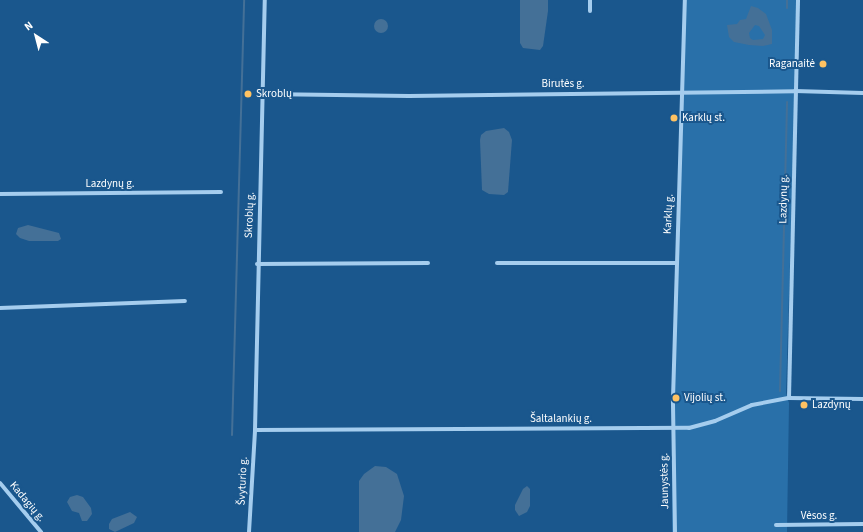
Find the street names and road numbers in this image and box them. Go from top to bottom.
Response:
street label: Birutės g. [541,77,585,91]
street label: Lazdynų g. [777,174,791,224]
street label: Lazdynų g. [85,177,135,191]
street label: Skroblų g. [243,192,257,238]
street label: Karklų g. [661,193,677,235]
street label: Šaltalankių g. [530,412,592,426]
street label: Jaunystės g. [658,453,672,509]
street label: Švyturio g. [235,456,251,506]
street label: Kadagių g. [6,479,48,525]
street label: Vėsos g. [801,509,837,523]

